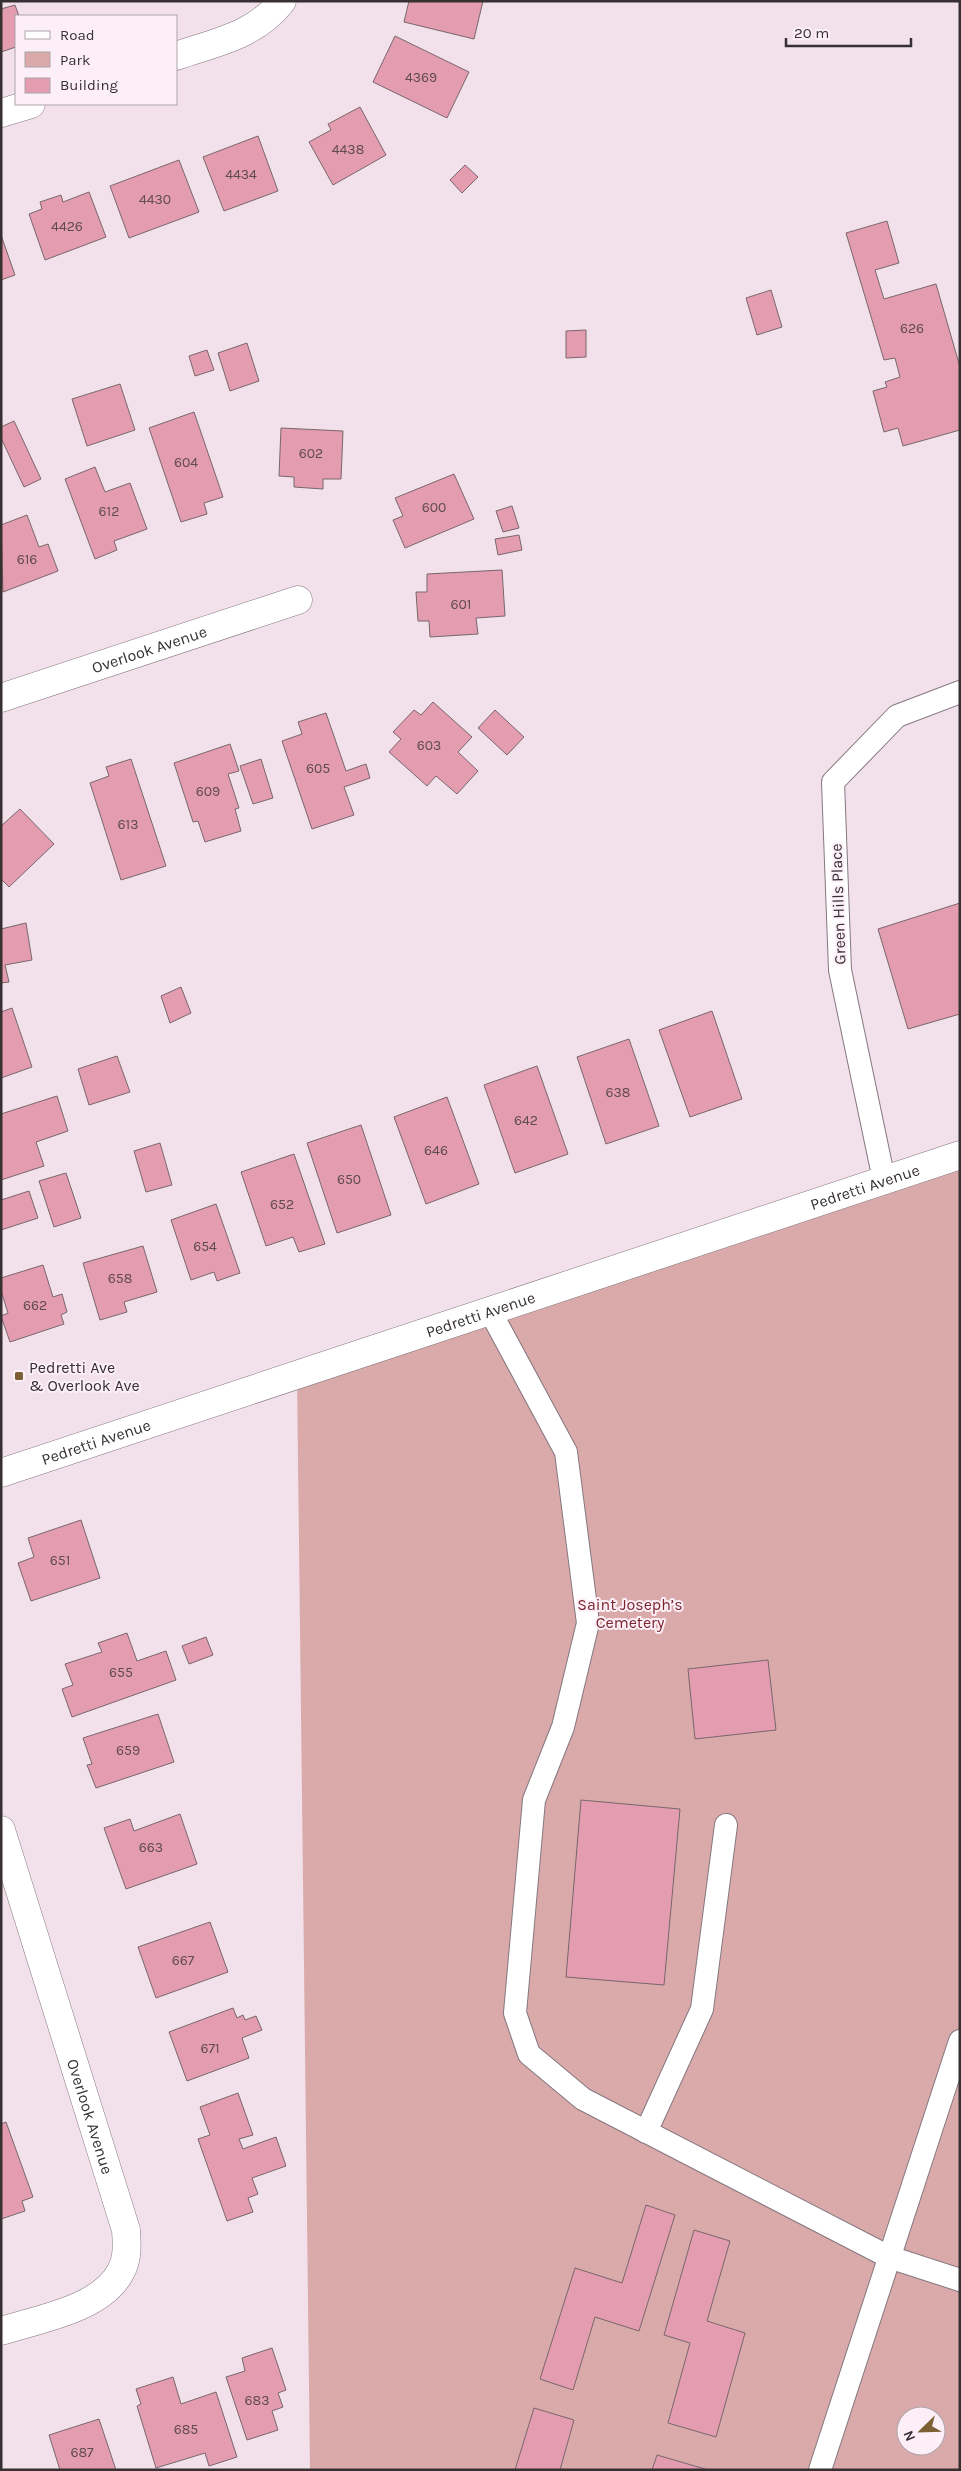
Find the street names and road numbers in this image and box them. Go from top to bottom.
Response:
street label: Overlook Avenue [89,621,209,677]
street label: Green Hills Place [826,843,850,965]
street label: Pedretti Avenue [808,1160,922,1214]
street label: Pedretti Avenue [423,1287,537,1341]
street label: Pedretti Avenue [39,1415,153,1468]
street label: Overlook Avenue [64,2056,117,2176]

